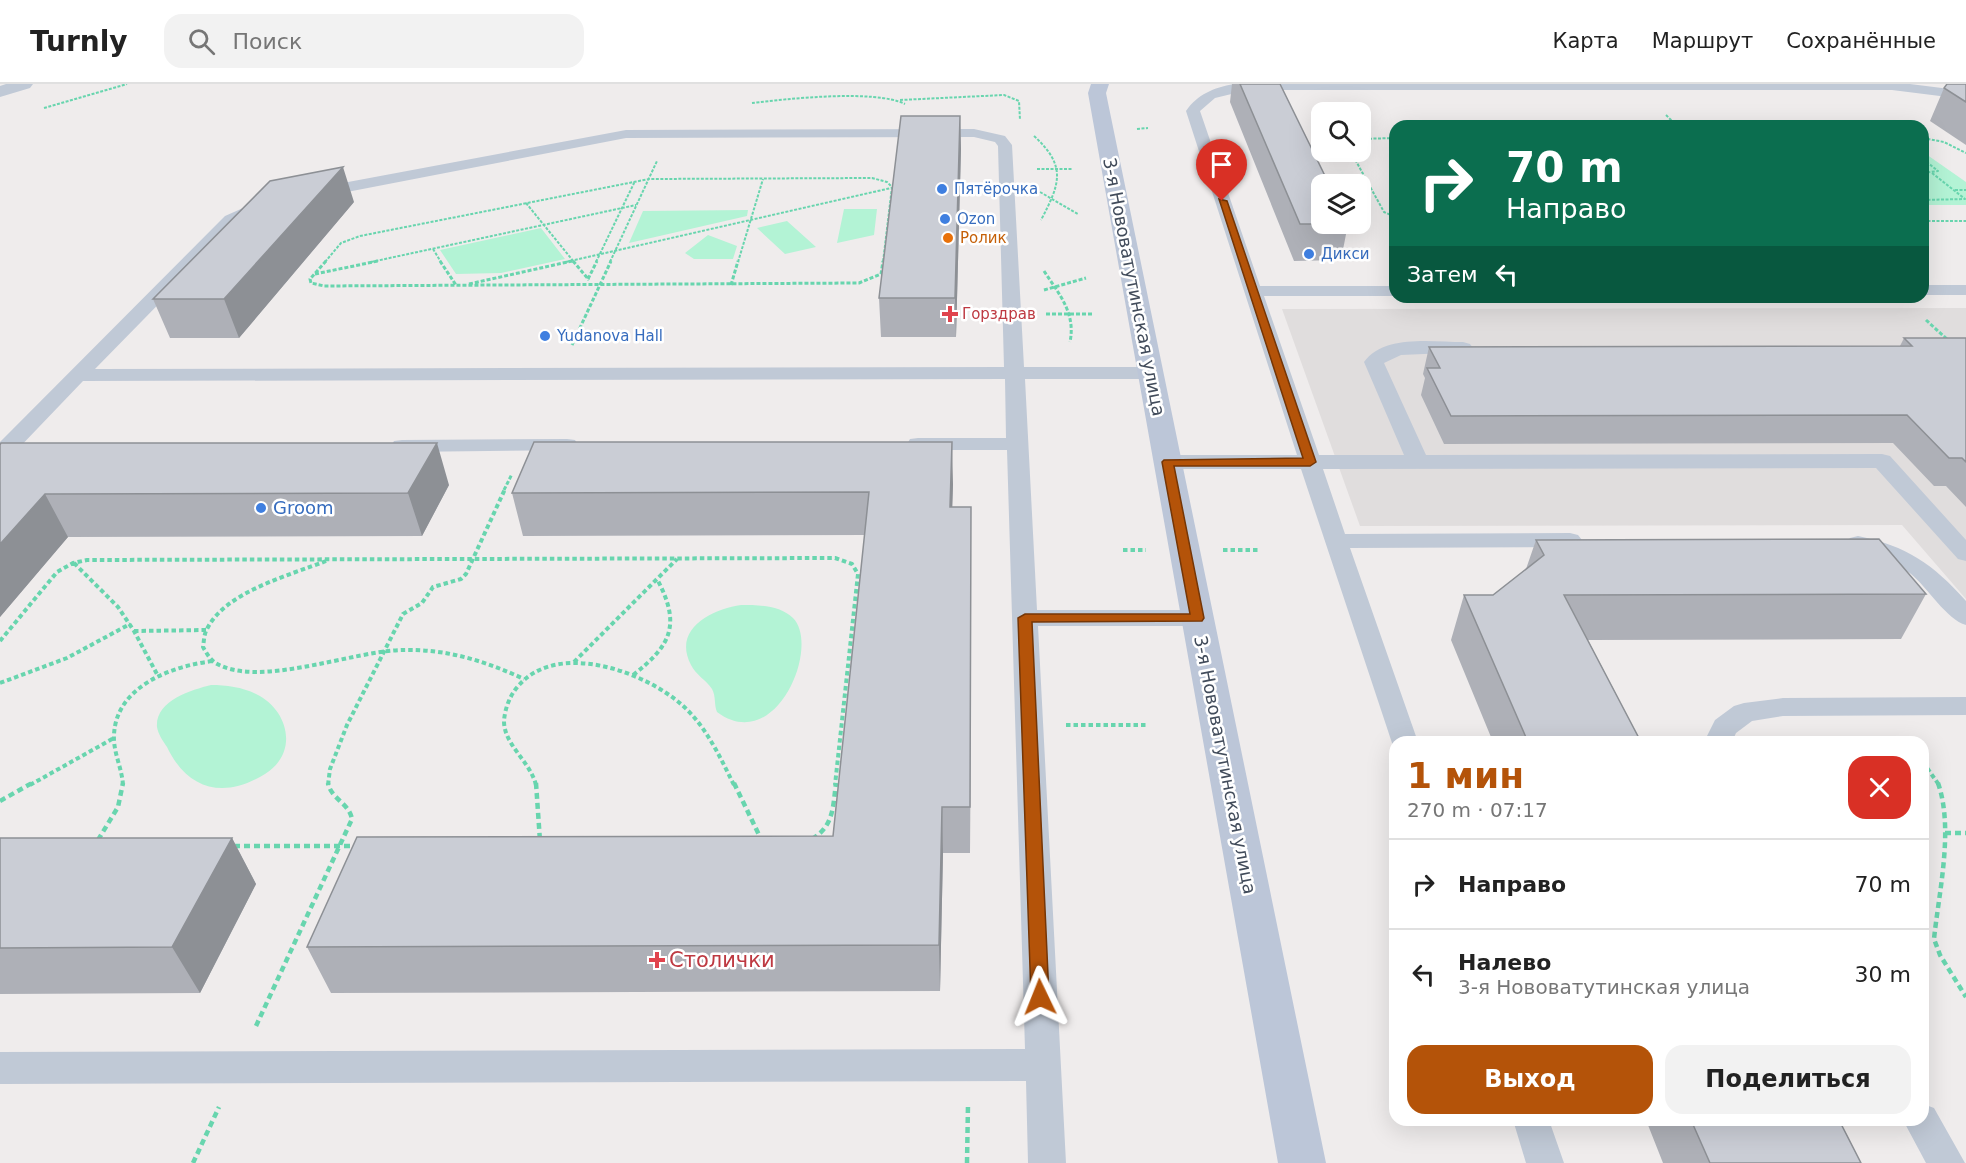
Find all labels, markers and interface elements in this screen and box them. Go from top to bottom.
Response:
search box [164,14,584,68]
text: Turnly [30,25,128,58]
icon: search [185,25,218,58]
text: Поиск [233,29,302,54]
text: Карта [1553,29,1619,53]
text: Маршрут [1652,29,1753,53]
text: Сохранённые [1786,29,1936,53]
map controls [1311,102,1371,234]
button: search [1311,102,1371,162]
pin [1196,139,1247,201]
text: 70 m [1506,143,1623,192]
icon: right [1407,144,1485,222]
icon: arrive [1205,148,1238,181]
street label: 3-я Нововатутинская улица [1099,156,1170,418]
button: layers [1311,174,1371,234]
place label: Пятёрочка [954,180,1038,198]
marker: Пятёрочка [935,182,949,196]
text: Направо [1506,193,1627,224]
place label: Ozon [957,210,995,228]
marker: Ozon [938,212,952,226]
place label: Ролик [960,229,1007,247]
marker: Ролик [941,231,955,245]
place label: Дикси [1321,245,1370,263]
marker: Дикси [1302,247,1316,261]
icon: left [1490,258,1523,291]
text: Затем [1407,262,1478,287]
place label: Горздрав [962,305,1036,323]
marker: Горздрав [943,307,957,321]
place label: Yudanova Hall [556,327,663,345]
marker: Yudanova Hall [538,329,552,343]
place label: Groom [273,497,334,518]
marker: Groom [254,501,268,515]
street label: 3-я Нововатутинская улица [1190,634,1261,896]
text: 1 мин [1407,755,1524,796]
button: close [1848,756,1911,819]
text: 270 m · 07:17 [1407,798,1548,822]
icon: right [1407,868,1440,901]
text: Направо [1458,872,1566,897]
text: 70 m [1855,872,1911,897]
place label: Столички [669,948,775,972]
text: Налево [1458,950,1551,975]
marker: Столички [650,953,664,967]
icon: left [1407,958,1440,991]
text: 30 m [1855,962,1911,987]
position arrow [1008,965,1072,1029]
text: 3-я Нововатутинская улица [1458,975,1750,999]
button: Выход [1407,1045,1653,1114]
button: Поделиться [1665,1045,1911,1114]

